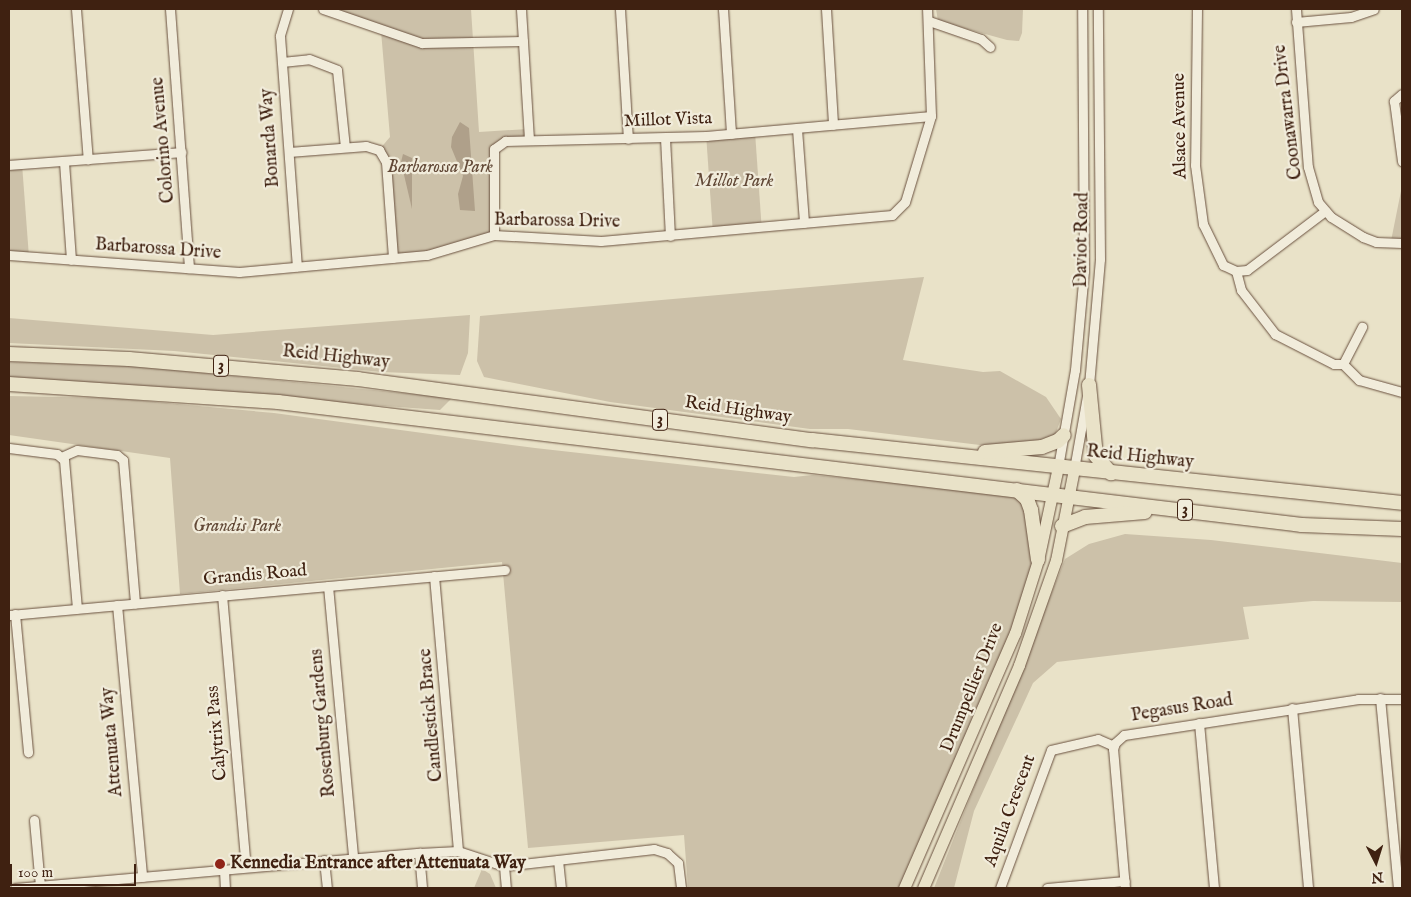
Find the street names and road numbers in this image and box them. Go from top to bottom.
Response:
street label: Coonawarra Drive [1270,43,1308,181]
street label: Alsace Avenue [1169,73,1193,179]
street label: Colorino Avenue [148,76,180,204]
street label: Bonarda Way [257,88,285,188]
street label: Millot Vista [624,109,712,133]
street label: Daviot Road [1071,192,1095,288]
street label: Barbarossa Drive [494,210,620,234]
street label: Barbarossa Drive [94,235,222,265]
street label: Reid Highway [281,342,391,374]
road number: 3 [212,352,230,380]
street label: Reid Highway [683,393,793,429]
road number: 3 [651,406,669,434]
street label: Reid Highway [1085,442,1195,474]
road number: 3 [1176,496,1194,524]
street label: Grandis Road [202,561,308,591]
street label: Drumpellier Drive [937,620,1009,756]
street label: Candlestick Brace [415,647,449,783]
street label: Rosenburg Gardens [307,648,341,798]
street label: Calytrix Pass [203,685,233,781]
street label: Attenuata Way [97,686,129,798]
street label: Pegasus Road [1130,690,1234,728]
street label: Aquila Crescent [981,752,1041,870]

